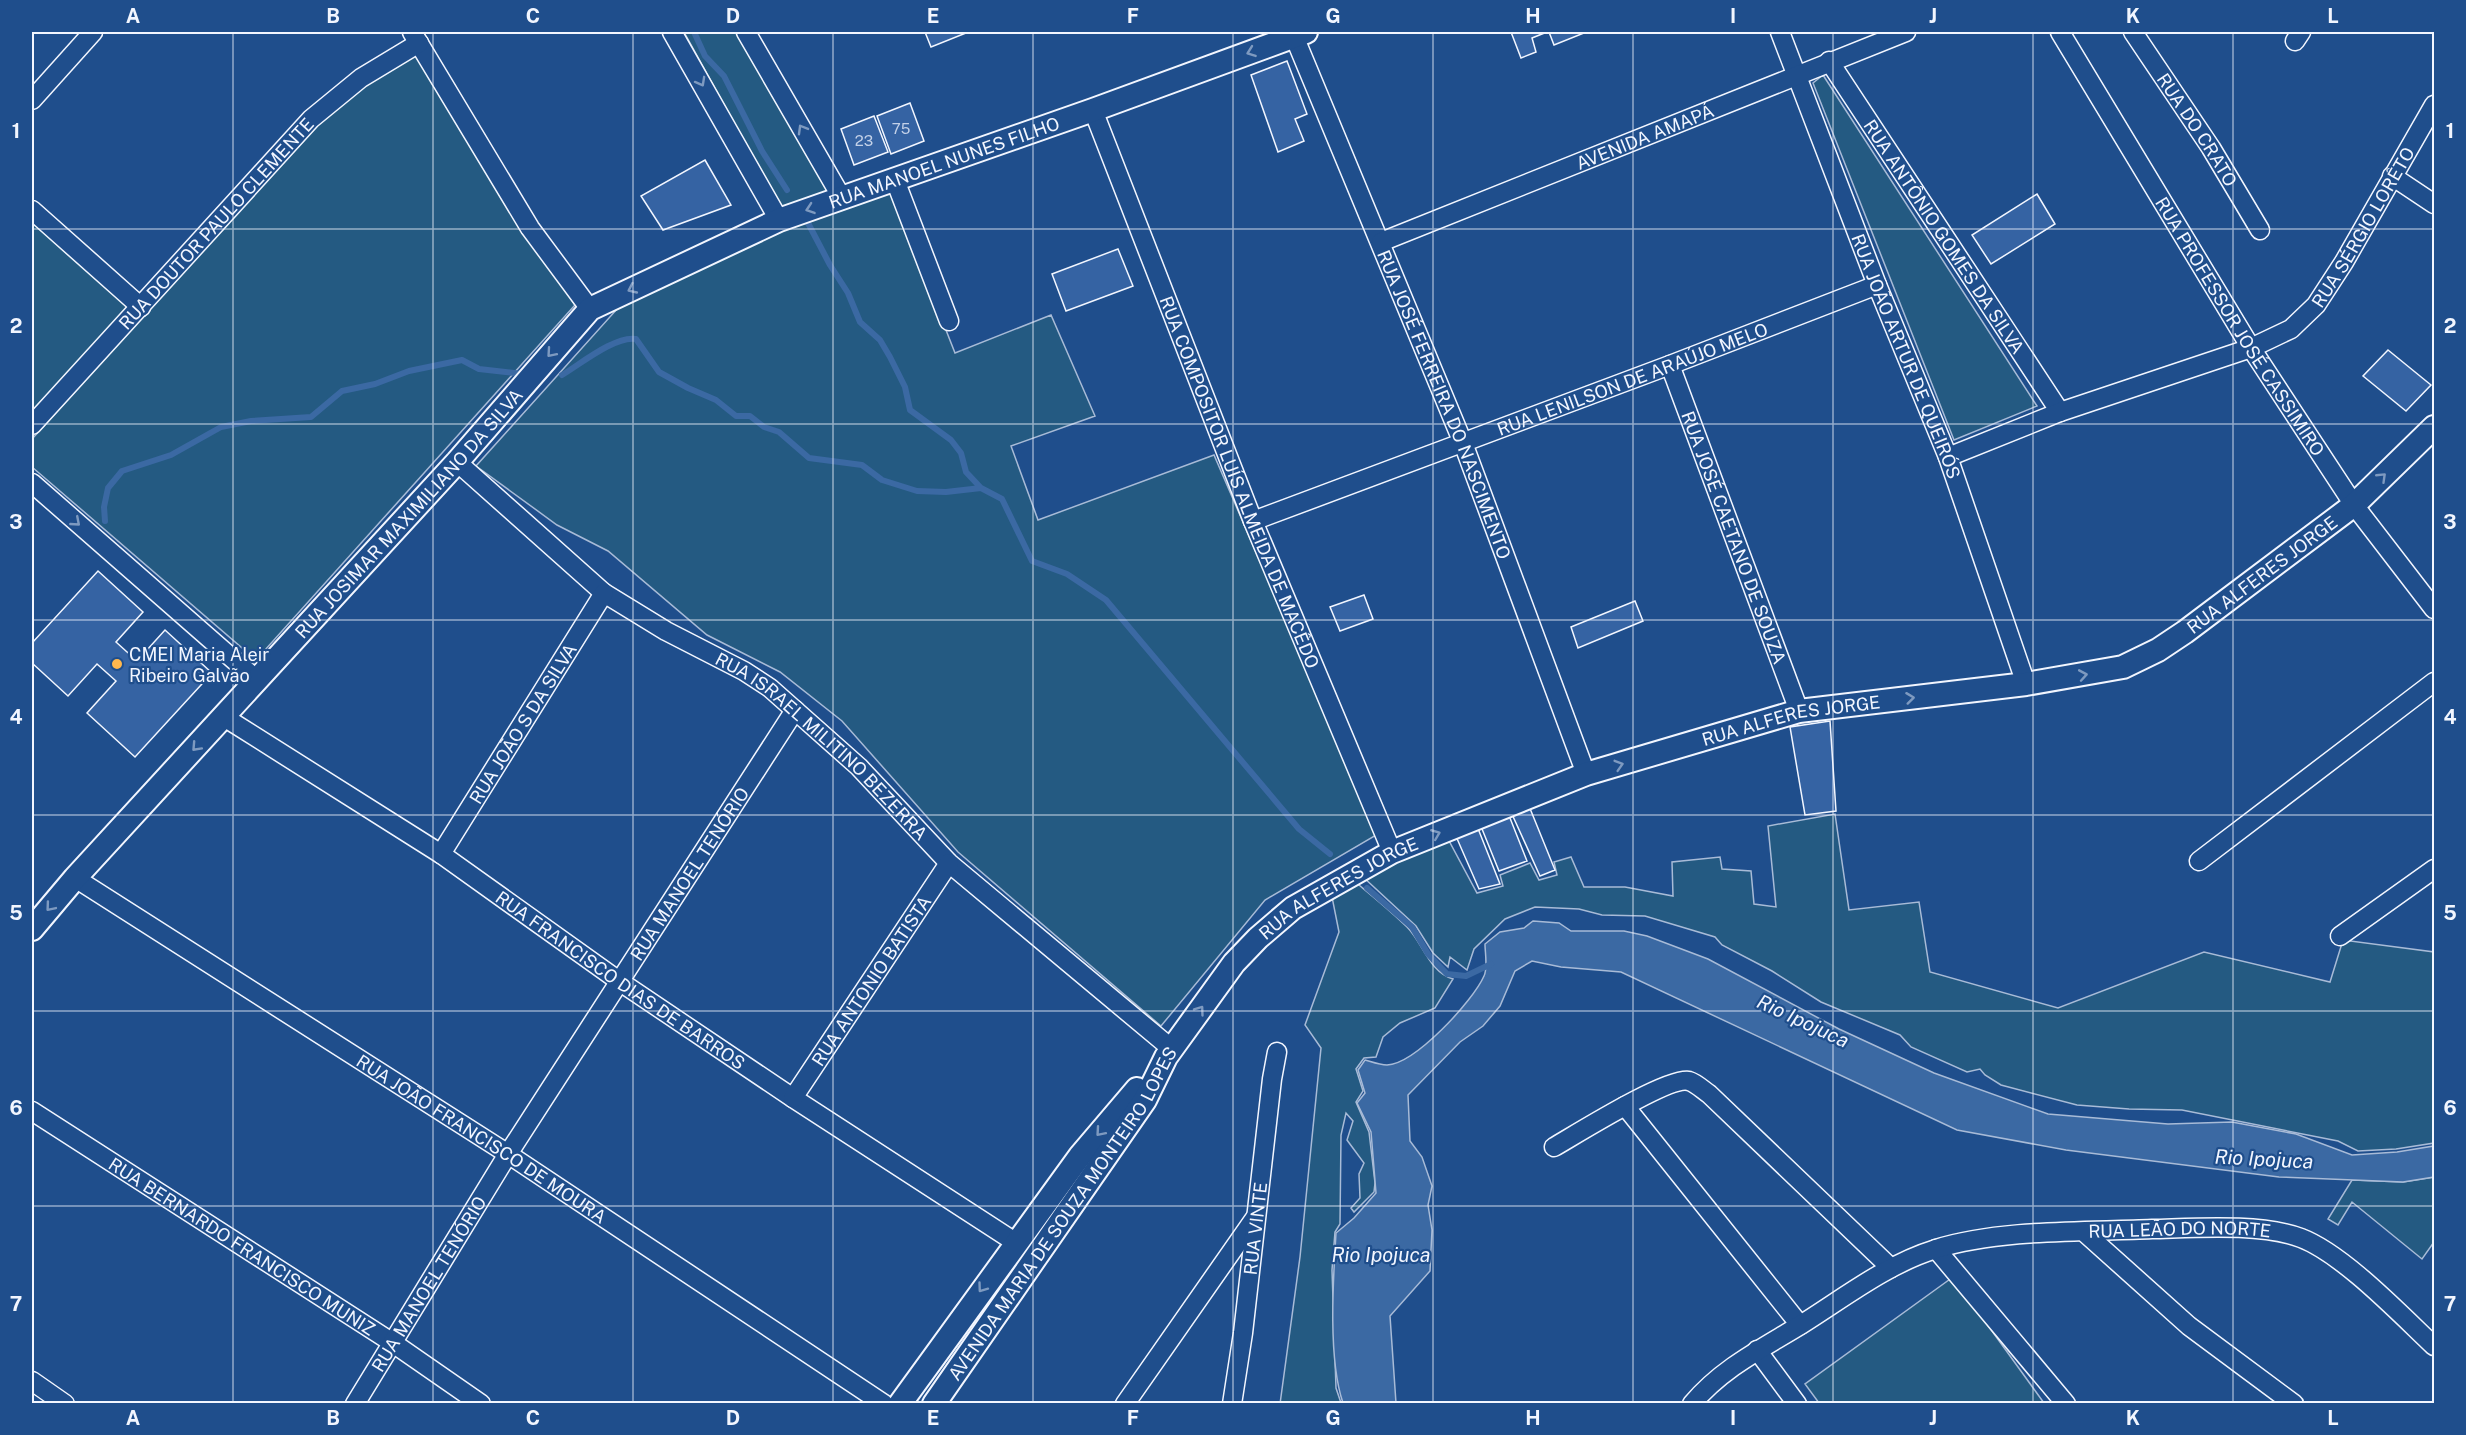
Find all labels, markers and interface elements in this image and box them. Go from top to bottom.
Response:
text: A [126,4,140,28]
text: B [326,4,340,28]
text: C [526,4,540,28]
text: D [726,4,740,28]
text: E [927,4,939,28]
text: F [1127,4,1139,28]
text: G [1325,4,1341,28]
text: H [1525,4,1541,28]
text: I [1730,4,1736,28]
text: J [1929,4,1937,28]
text: K [2126,4,2140,28]
text: L [2327,4,2339,28]
one-way arrow [1246,44,1257,57]
street label: RUA DO CRATO [2153,69,2242,190]
one-way arrow [694,76,705,87]
street label: AVENIDA AMAPÁ [1573,99,1717,174]
street label: RUA MANOEL NUNES FILHO [826,112,1062,212]
street label: RUA DOUTOR PAULO CLEMENTE [114,113,318,333]
street label: RUA ANTÔNIO GOMES DA SILVA [1860,115,2029,358]
text: 1 [12,119,20,143]
text: 1 [2446,119,2454,143]
house number: 75 [892,120,910,137]
one-way arrow [798,125,809,135]
house number: 23 [855,132,873,149]
street label: RUA SÉRGIO LORÊTO [2307,143,2418,311]
street label: RUA PROFESSOR JOSÉ CASSIMIRO [2152,193,2329,459]
one-way arrow [805,202,816,215]
street label: RUA JOÃO ARTUR DE QUEIRÓS [1848,231,1965,481]
street label: RUA JOSÉ FERREIRA DO NASCIMENTO [1373,247,1516,562]
one-way arrow [628,282,639,294]
street label: RUA COMPOSITOR LUÍS ALMEIDA DE MACÊDO [1156,293,1324,671]
text: 2 [10,314,22,338]
text: 2 [2444,314,2456,338]
street label: RUA LENILSON DE ARAÚJO MELO [1494,318,1771,439]
one-way arrow [548,346,559,357]
street label: RUA JOSIMAR MAXIMILIANO DA SILVA [290,384,527,642]
street label: RUA JOSÉ CAETANO DE SOUZA [1678,408,1791,667]
one-way arrow [2375,474,2386,485]
text: 3 [9,510,23,534]
text: 3 [2443,510,2457,534]
street label: RUA ALFERES JORGE [2182,511,2341,638]
one-way arrow [69,515,79,526]
street label: RUA JOÃO S DA SILVA [465,639,581,807]
place label: CMEI Maria Aleir Ribeiro Galvão [129,644,269,686]
street label: RUA ISRAEL MILITINO BEZERRA [712,648,932,844]
marker: CMEI Maria Aleir Ribeiro Galvão [110,657,124,671]
one-way arrow [2078,669,2088,682]
street label: RUA ALFERES JORGE [1699,691,1881,750]
one-way arrow [1905,692,1915,705]
text: 4 [9,705,23,729]
text: 4 [2443,705,2457,729]
one-way arrow [192,741,203,751]
one-way arrow [1613,760,1624,772]
street label: RUA MANOEL TENÓRIO [626,783,753,964]
one-way arrow [1430,829,1441,841]
street label: RUA ALFERES JORGE [1254,832,1421,943]
street label: RUA FRANCISCO DIAS DE BARROS [492,886,749,1073]
street label: RUA ANTONIO BATISTA [807,891,935,1070]
one-way arrow [47,900,58,911]
text: 5 [9,901,23,925]
text: 5 [2443,901,2457,925]
water label: Rio Ipojuca [1753,989,1853,1053]
one-way arrow [1193,1005,1204,1016]
street label: AVENIDA MARIA DE SOUZA MONTEIRO LOPES [943,1042,1181,1384]
street label: RUA JOÃO FRANCISCO DE MOURA [353,1050,611,1227]
text: 6 [9,1096,23,1120]
text: 6 [2443,1096,2457,1120]
one-way arrow [1096,1125,1107,1136]
water label: Rio Ipojuca [2214,1144,2314,1174]
street label: RUA BERNARDO FRANCISCO MUNIZ [105,1153,379,1339]
street label: RUA VINTE [1239,1181,1271,1276]
street label: RUA MANOEL TENÓRIO [367,1192,490,1375]
street label: RUA LEÃO DO NORTE [2088,1217,2272,1241]
water label: Rio Ipojuca [1332,1243,1430,1267]
one-way arrow [979,1282,990,1293]
text: 7 [10,1292,22,1316]
text: 7 [2444,1292,2456,1316]
text: A [126,1406,140,1430]
text: B [326,1406,340,1430]
text: C [526,1406,540,1430]
text: D [726,1406,740,1430]
text: E [927,1406,939,1430]
text: F [1127,1406,1139,1430]
text: G [1325,1406,1341,1430]
text: H [1525,1406,1541,1430]
text: I [1730,1406,1736,1430]
text: J [1929,1406,1937,1430]
text: K [2126,1406,2140,1430]
text: L [2327,1406,2339,1430]

